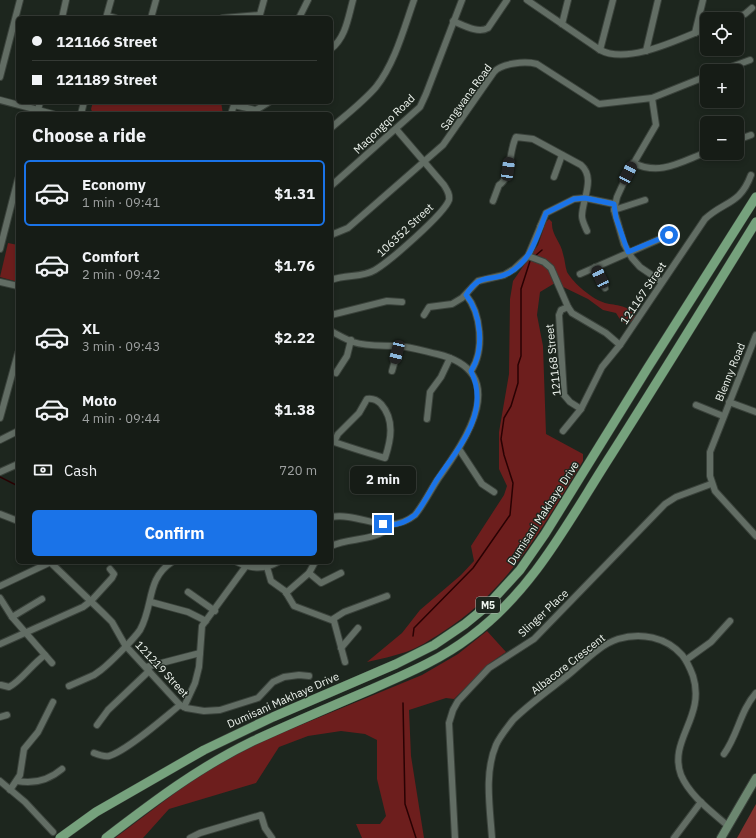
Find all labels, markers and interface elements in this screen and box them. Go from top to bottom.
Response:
map controls [700,12,744,160]
button: locate [700,12,744,56]
text: 121166 Street [56,32,157,51]
street label: Sangwana Road [437,61,495,133]
button: + [700,64,744,108]
text: 121189 Street [56,70,157,89]
street label: Maqongqo Road [350,91,418,157]
button: − [700,116,744,160]
text: Choose a ride [32,124,146,147]
car [500,156,516,182]
car [617,160,639,186]
icon: car [34,175,70,211]
text: Economy [82,175,146,194]
text: $1.31 [274,184,315,203]
text: 1 min · 09:41 [82,194,160,211]
street label: 106352 Street [374,200,436,260]
route start [660,226,678,244]
icon: car [34,247,70,283]
text: Comfort [82,247,139,266]
text: $1.76 [274,256,315,275]
street label: 121167 Street [617,259,669,327]
car [589,264,611,290]
text: 2 min · 09:42 [82,266,160,283]
icon: car [34,319,70,355]
text: XL [82,319,100,338]
street label: 121168 Street [542,323,564,397]
text: $2.22 [274,328,315,347]
text: 3 min · 09:43 [82,338,160,355]
car [388,339,406,365]
street label: Blenny Road [712,341,748,403]
icon: car [34,391,70,427]
text: Moto [82,391,117,410]
text: $1.38 [274,400,315,419]
text: 4 min · 09:44 [82,410,160,427]
street label: Dumisani Makhaye Drive [504,458,582,568]
icon: cash [32,459,54,481]
text: Cash [64,461,97,480]
text: 720 m [279,462,317,479]
callout: 2 min [350,466,416,494]
text: 2 min [366,471,400,488]
button: Confirm [32,510,317,556]
route end [374,515,392,533]
street label: Slinger Place [515,586,571,640]
road number: M5 [476,597,500,613]
street label: Albacore Crescent [528,631,608,697]
street label: 121219 Street [132,638,192,700]
street label: Dumisani Makhaye Drive [225,669,341,731]

